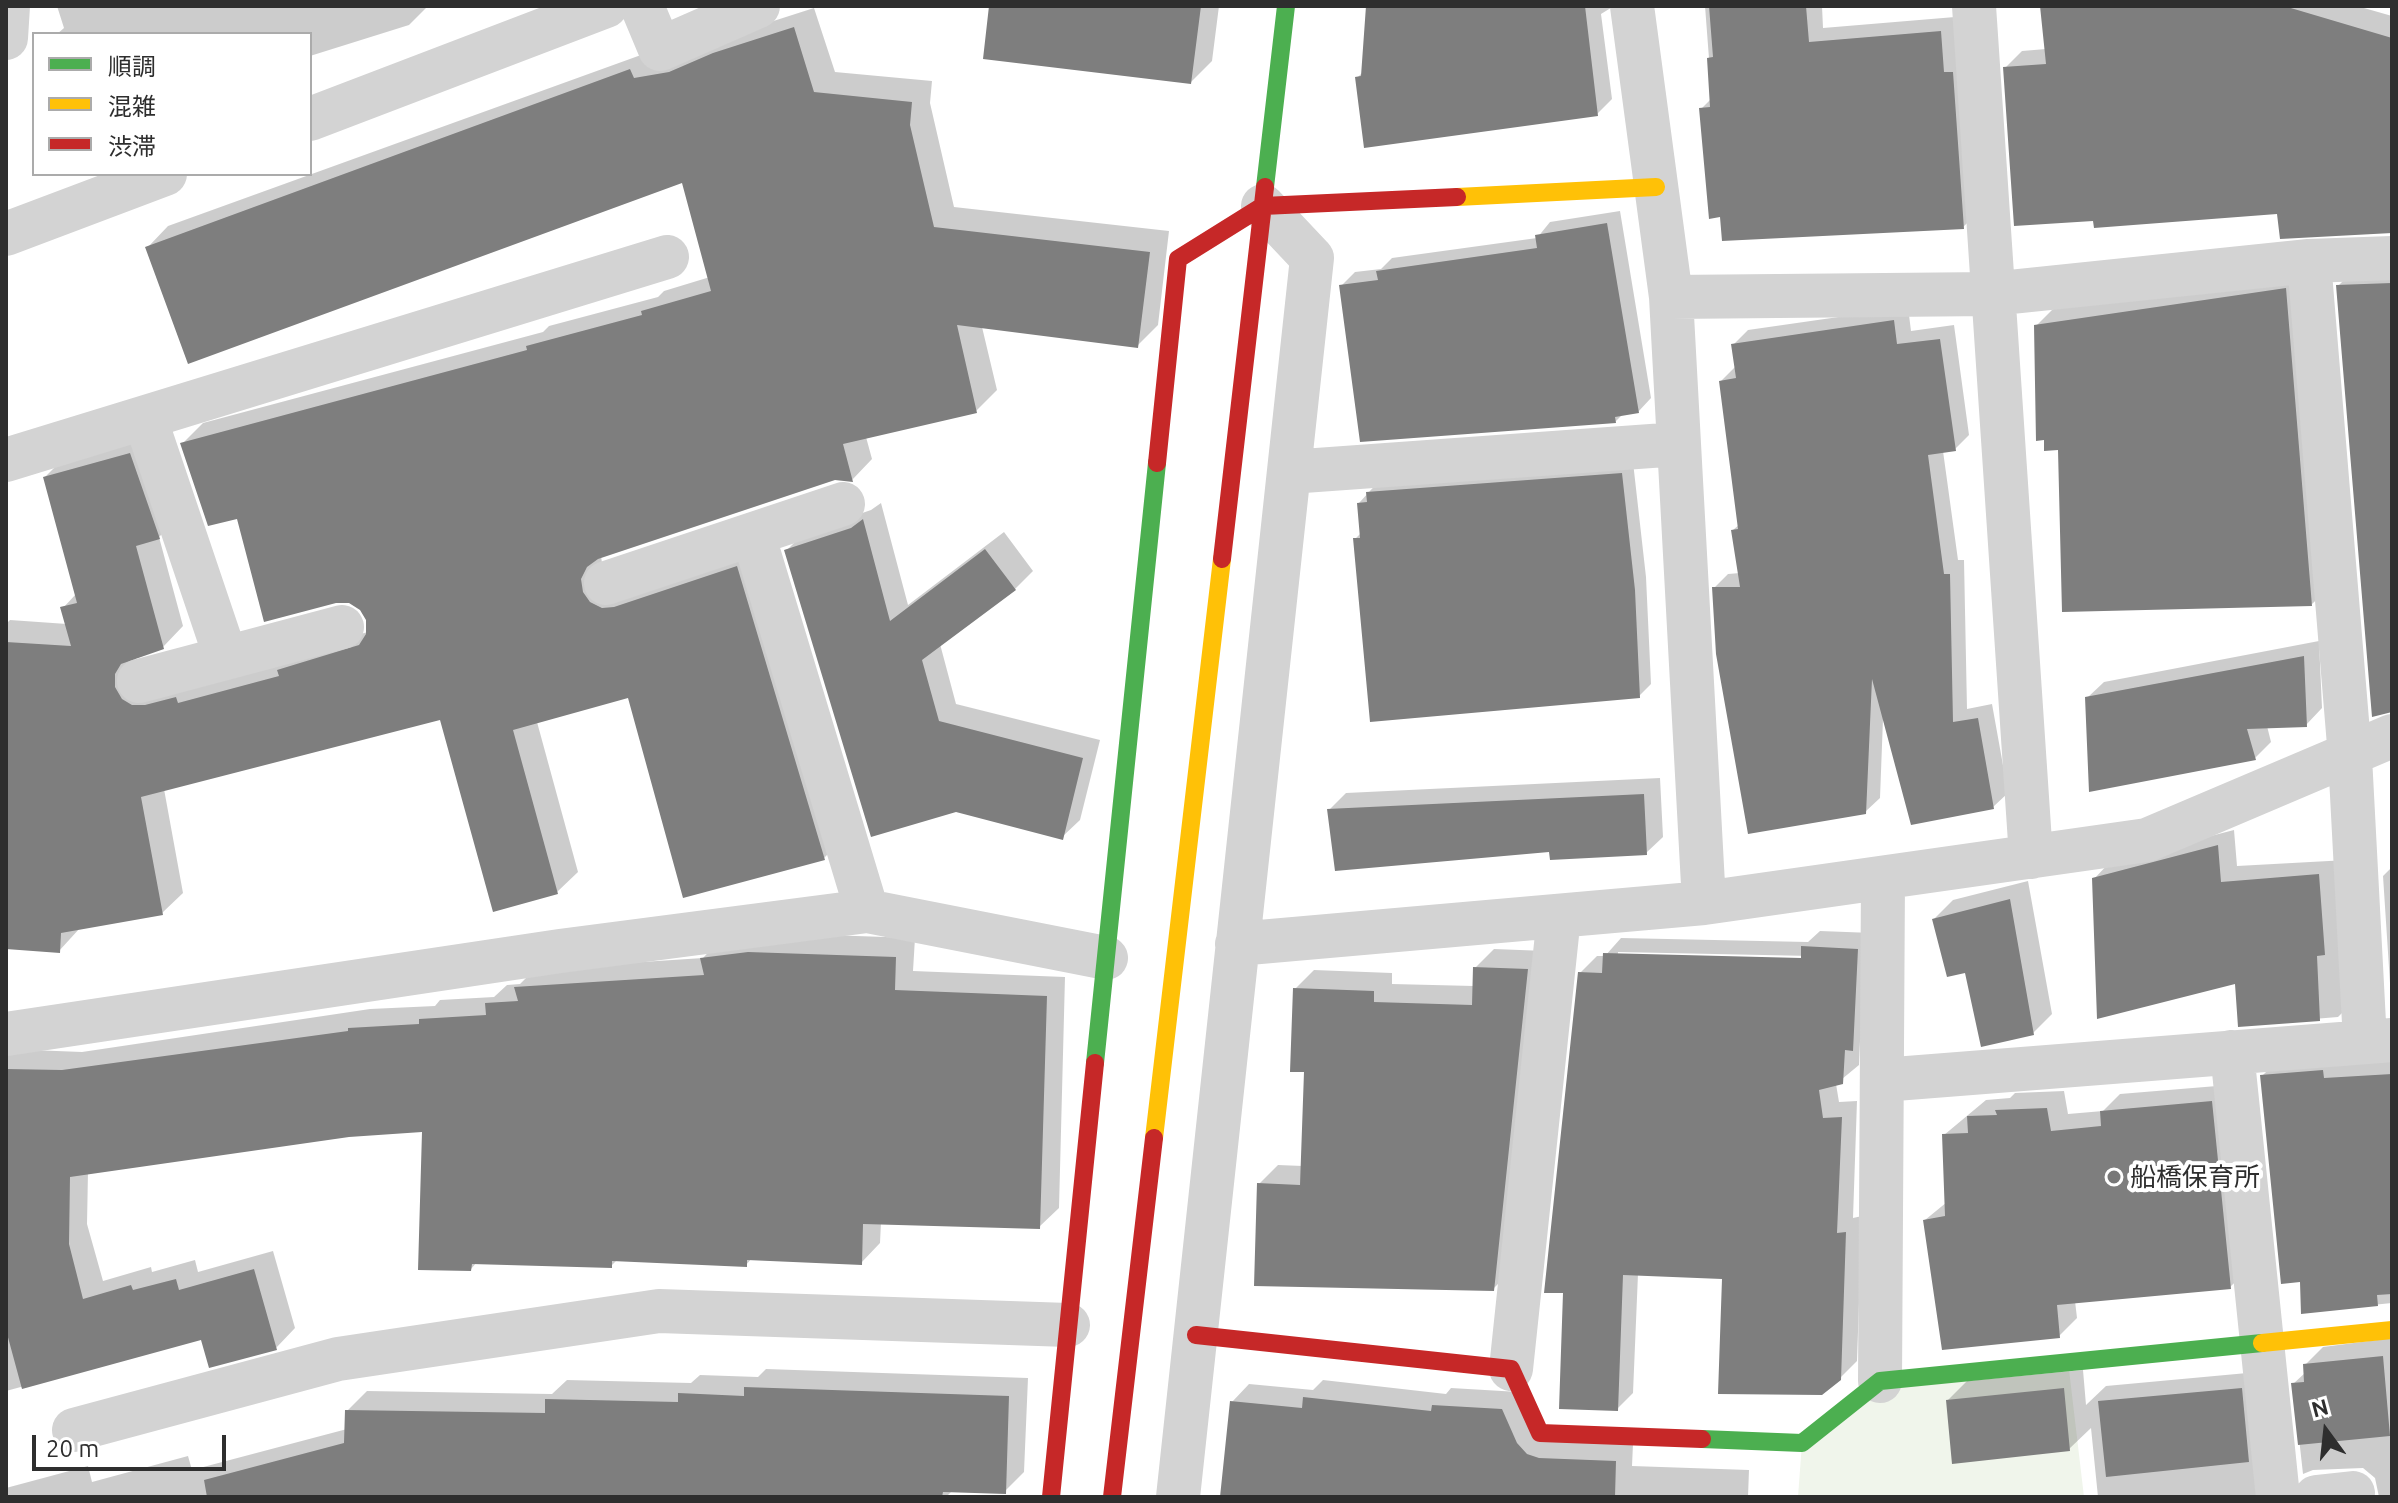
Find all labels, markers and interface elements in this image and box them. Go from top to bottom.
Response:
legend [32,32,312,176]
text: 順調 [108,53,156,80]
text: 混雑 [108,93,156,120]
text: 渋滞 [108,133,156,160]
place label: 船橋保育所 [2130,1161,2260,1193]
marker: 船橋保育所 [2105,1168,2123,1186]
north arrow [2286,1391,2366,1471]
text: N [2308,1393,2331,1422]
scale bar [36,1419,230,1469]
text: 20 m [46,1435,99,1462]

